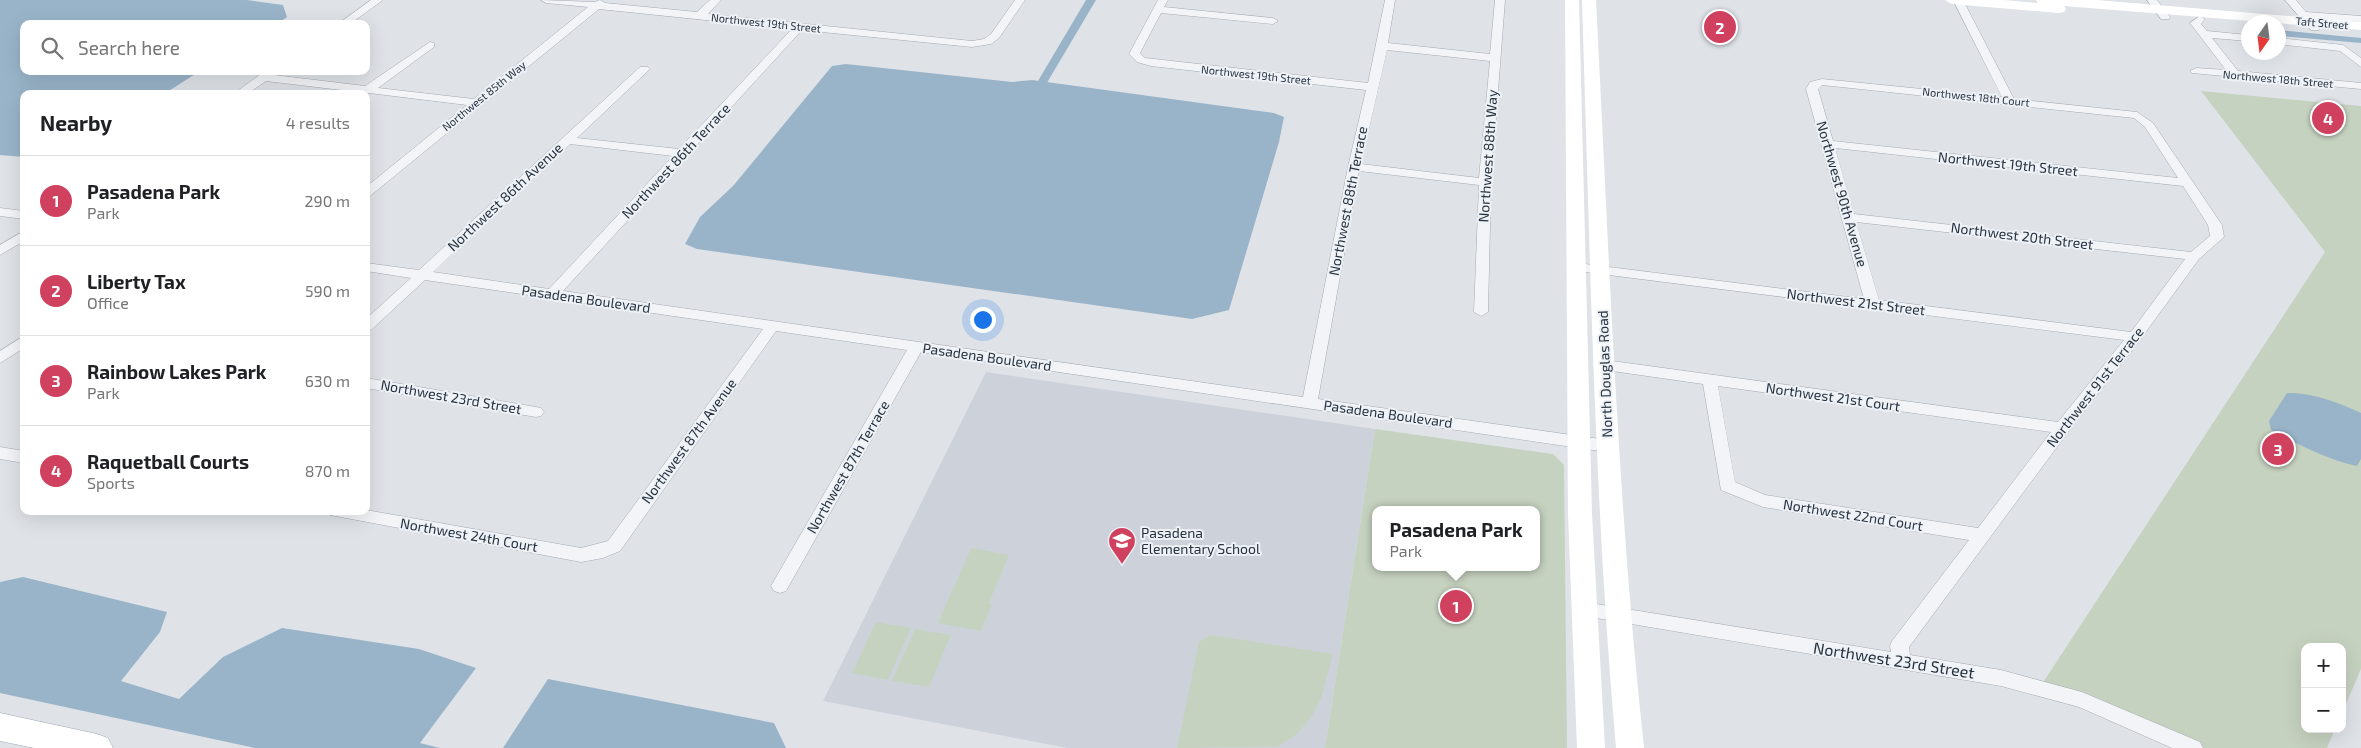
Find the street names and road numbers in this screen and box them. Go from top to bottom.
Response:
street label: Northwest 19th Street [710,10,822,35]
street label: Taft Street [2295,14,2349,31]
street label: Northwest 85th Way [439,58,528,133]
street label: Northwest 19th Street [1200,62,1312,87]
street label: Northwest 18th Street [2222,67,2334,90]
street label: Northwest 18th Court [1922,84,2030,109]
street label: Northwest 88th Way [1474,88,1501,223]
street label: Northwest 86th Terrace [618,99,734,222]
street label: Northwest 90th Avenue [1813,119,1871,269]
street label: Northwest 88th Terrace [1325,125,1370,277]
street label: Northwest 86th Avenue [444,139,566,254]
street label: Northwest 19th Street [1937,148,2079,179]
street label: Northwest 20th Street [1950,218,2094,253]
street label: Pasadena Boulevard [521,281,652,316]
street label: Northwest 21st Street [1786,285,1926,318]
street label: North Douglas Road [1594,310,1615,438]
street label: Northwest 91st Terrace [2042,323,2147,450]
street label: Pasadena Boulevard [922,339,1053,374]
street label: Northwest 87th Avenue [638,375,740,507]
street label: Northwest 23rd Street [379,376,523,417]
street label: Northwest 21st Court [1765,379,1901,414]
street label: Pasadena Boulevard [1323,396,1454,431]
street label: Northwest 87th Terrace [803,397,893,536]
street label: Northwest 22nd Court [1782,495,1924,534]
street label: Northwest 24th Court [399,514,539,555]
street label: Northwest 23rd Street [1812,637,1976,682]

